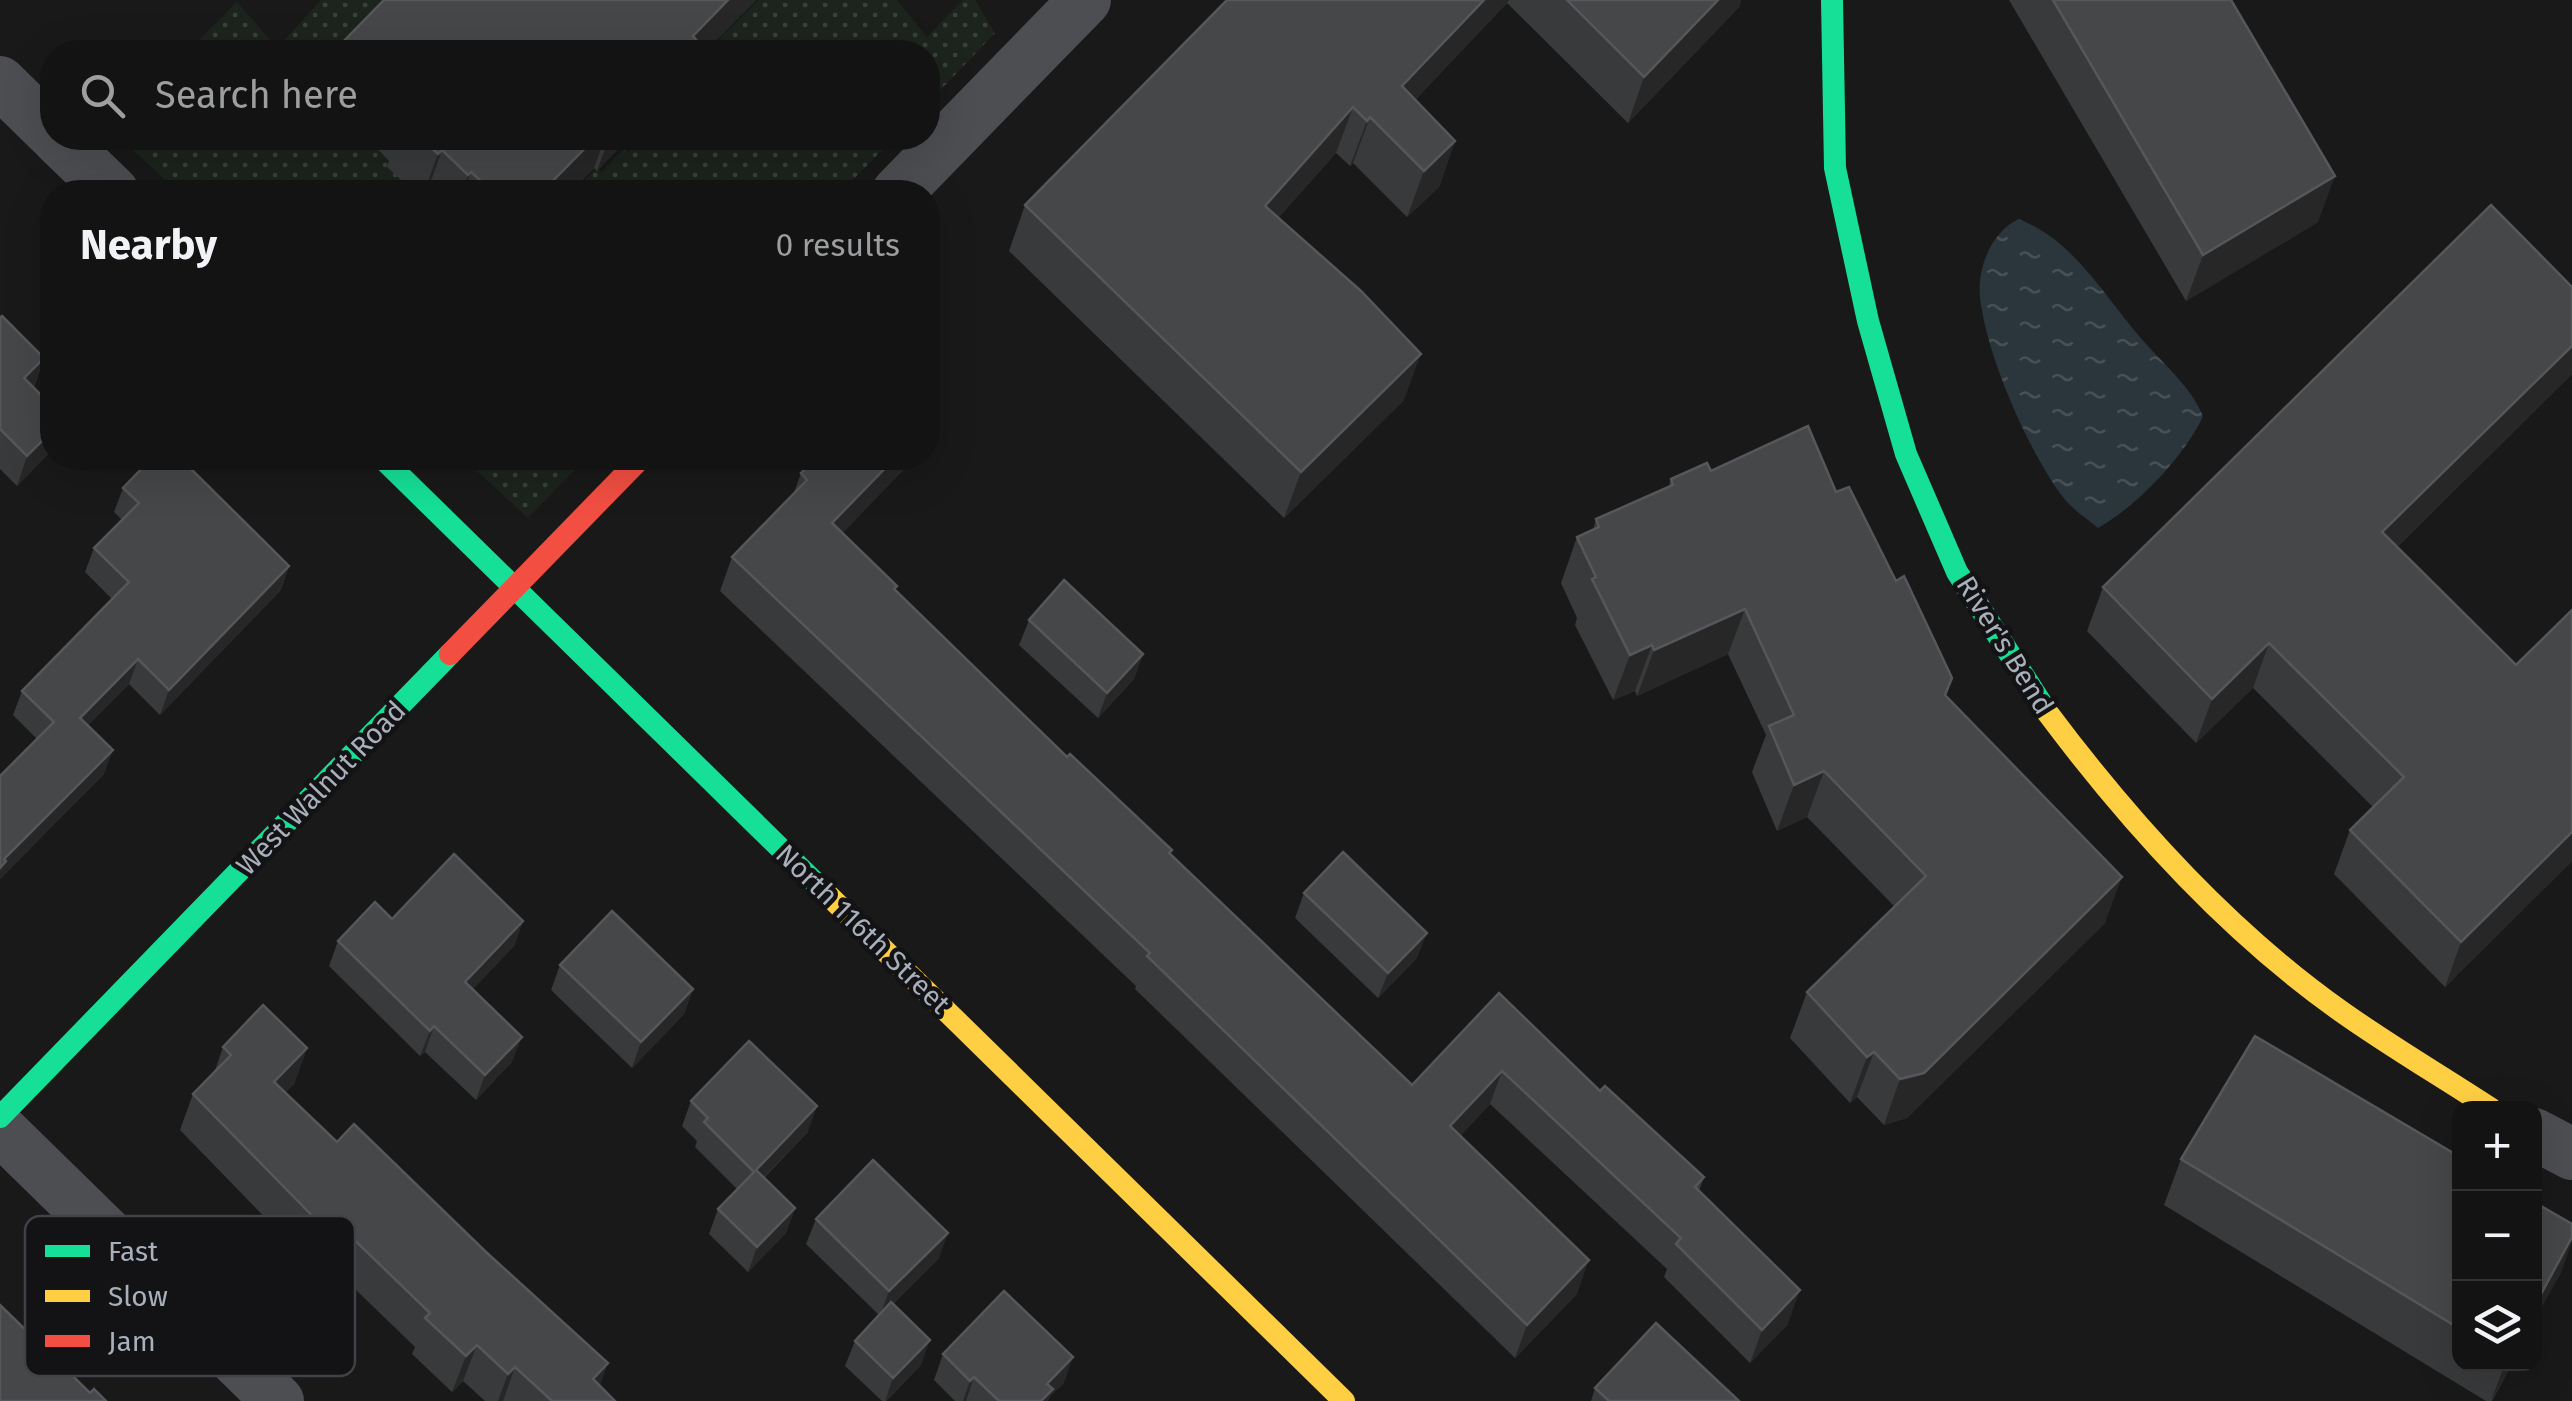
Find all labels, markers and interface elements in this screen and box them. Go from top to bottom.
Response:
search box [40,40,940,150]
icon: search [75,68,130,123]
text: Search here [155,72,358,118]
text: Nearby [80,220,217,270]
text: 0 results [775,226,900,264]
street label: River's Bend [1950,570,2060,720]
street label: West Walnut Road [230,694,412,882]
street label: North 116th Street [769,838,957,1021]
map controls [2452,1101,2542,1371]
button: + [2452,1101,2542,1191]
button: − [2452,1191,2542,1281]
legend [25,1216,355,1376]
text: Fast [108,1235,159,1268]
text: Slow [108,1280,168,1313]
button: layers [2452,1281,2542,1371]
text: Jam [108,1325,156,1358]

